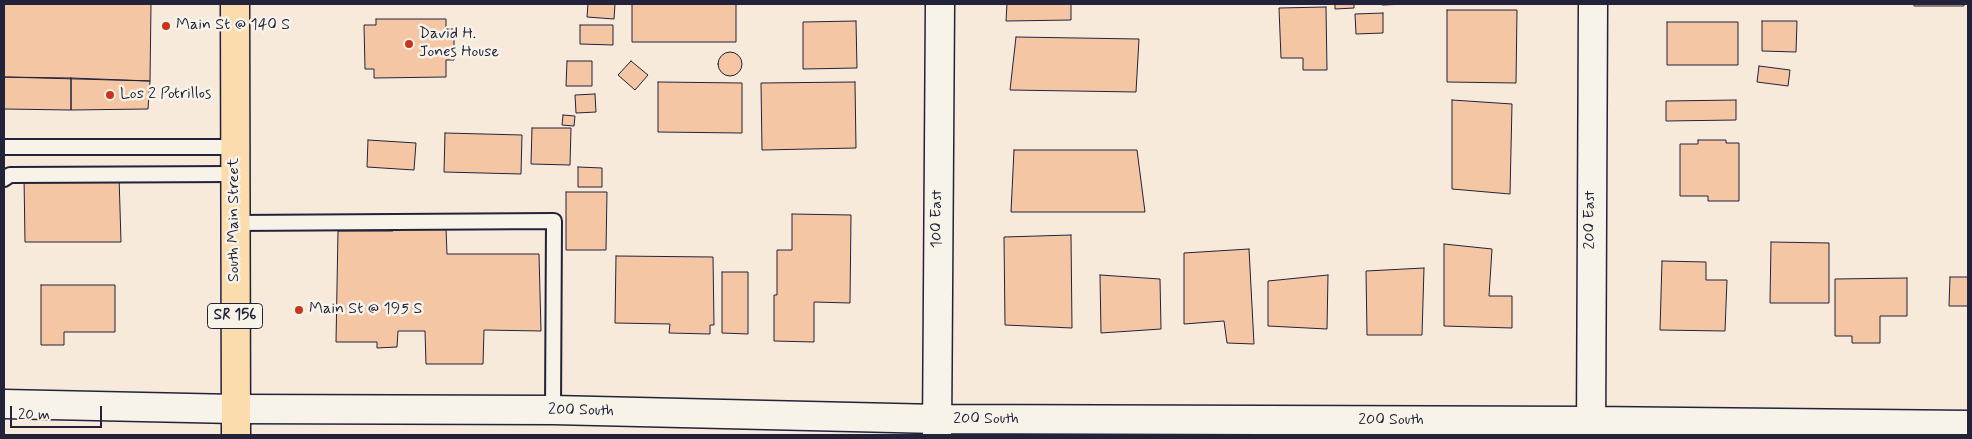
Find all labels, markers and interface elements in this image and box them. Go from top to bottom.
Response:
place label: Main St @ 140 S [176,16,290,36]
marker: Main St @ 140 S [160,20,172,32]
place label: David H. Jones House [419,25,499,63]
marker: David H. Jones House [403,38,415,50]
place label: Los 2 Potrillos [120,85,211,105]
marker: Los 2 Potrillos [104,89,116,101]
street label: South Main Street [225,158,245,282]
street label: 100 East [928,190,948,248]
street label: 200 East [1581,190,1601,250]
place label: Main St @ 195 S [309,300,422,320]
road number: SR 156 [208,304,262,328]
marker: Main St @ 195 S [293,304,305,316]
scale bar [12,396,105,428]
street label: 200 South [548,401,614,421]
text: 20 m [18,405,50,425]
street label: 200 South [953,410,1019,430]
street label: 200 South [1358,411,1424,431]

